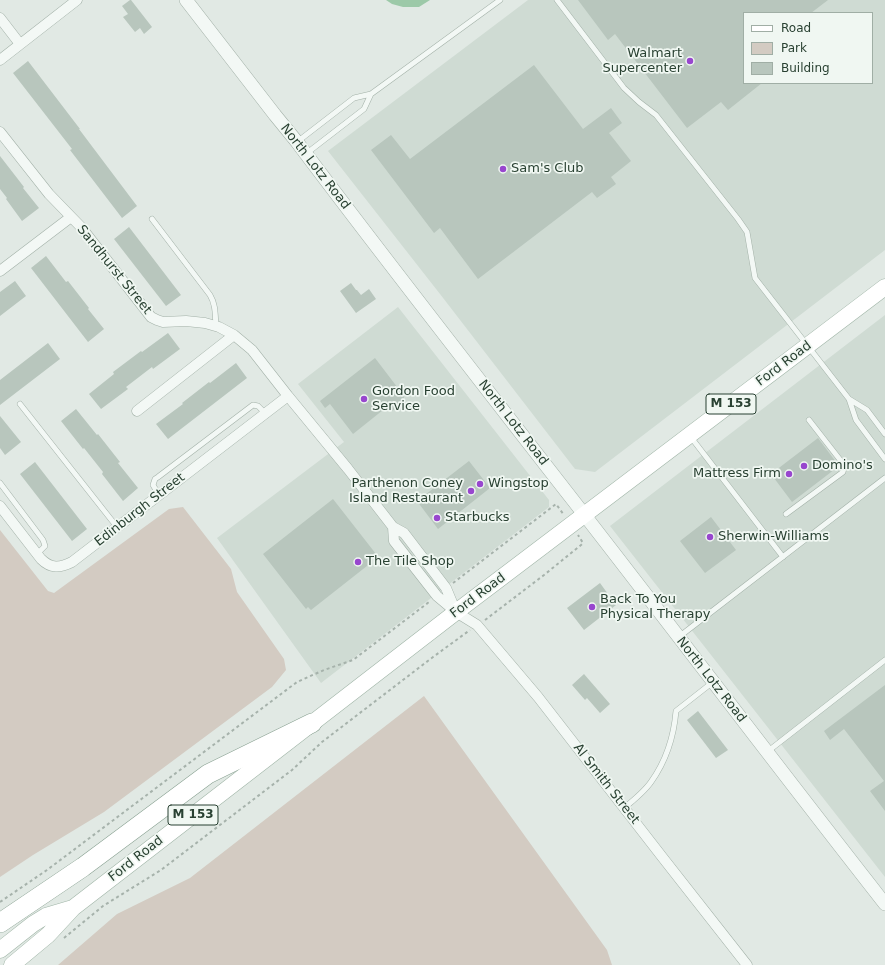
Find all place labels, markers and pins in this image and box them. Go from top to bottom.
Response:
place label: Walmart Supercenter [602,46,682,77]
marker: Walmart Supercenter [685,56,695,66]
place label: Sam's Club [511,161,584,177]
marker: Sam's Club [498,164,508,174]
place label: Gordon Food Service [372,384,455,415]
marker: Gordon Food Service [359,394,369,404]
place label: Domino's [812,458,873,474]
marker: Domino's [799,461,809,471]
place label: Mattress Firm [693,466,781,482]
marker: Mattress Firm [784,469,794,479]
place label: Parthenon Coney Island Restaurant [349,476,463,507]
place label: Wingstop [488,476,549,492]
marker: Wingstop [475,479,485,489]
marker: Parthenon Coney Island Restaurant [466,486,476,496]
place label: Starbucks [445,510,510,526]
marker: Starbucks [432,513,442,523]
place label: Sherwin-Williams [718,529,829,545]
marker: Sherwin-Williams [705,532,715,542]
place label: The Tile Shop [366,554,454,570]
marker: The Tile Shop [353,557,363,567]
place label: Back To You Physical Therapy [600,592,710,623]
marker: Back To You Physical Therapy [587,602,597,612]

